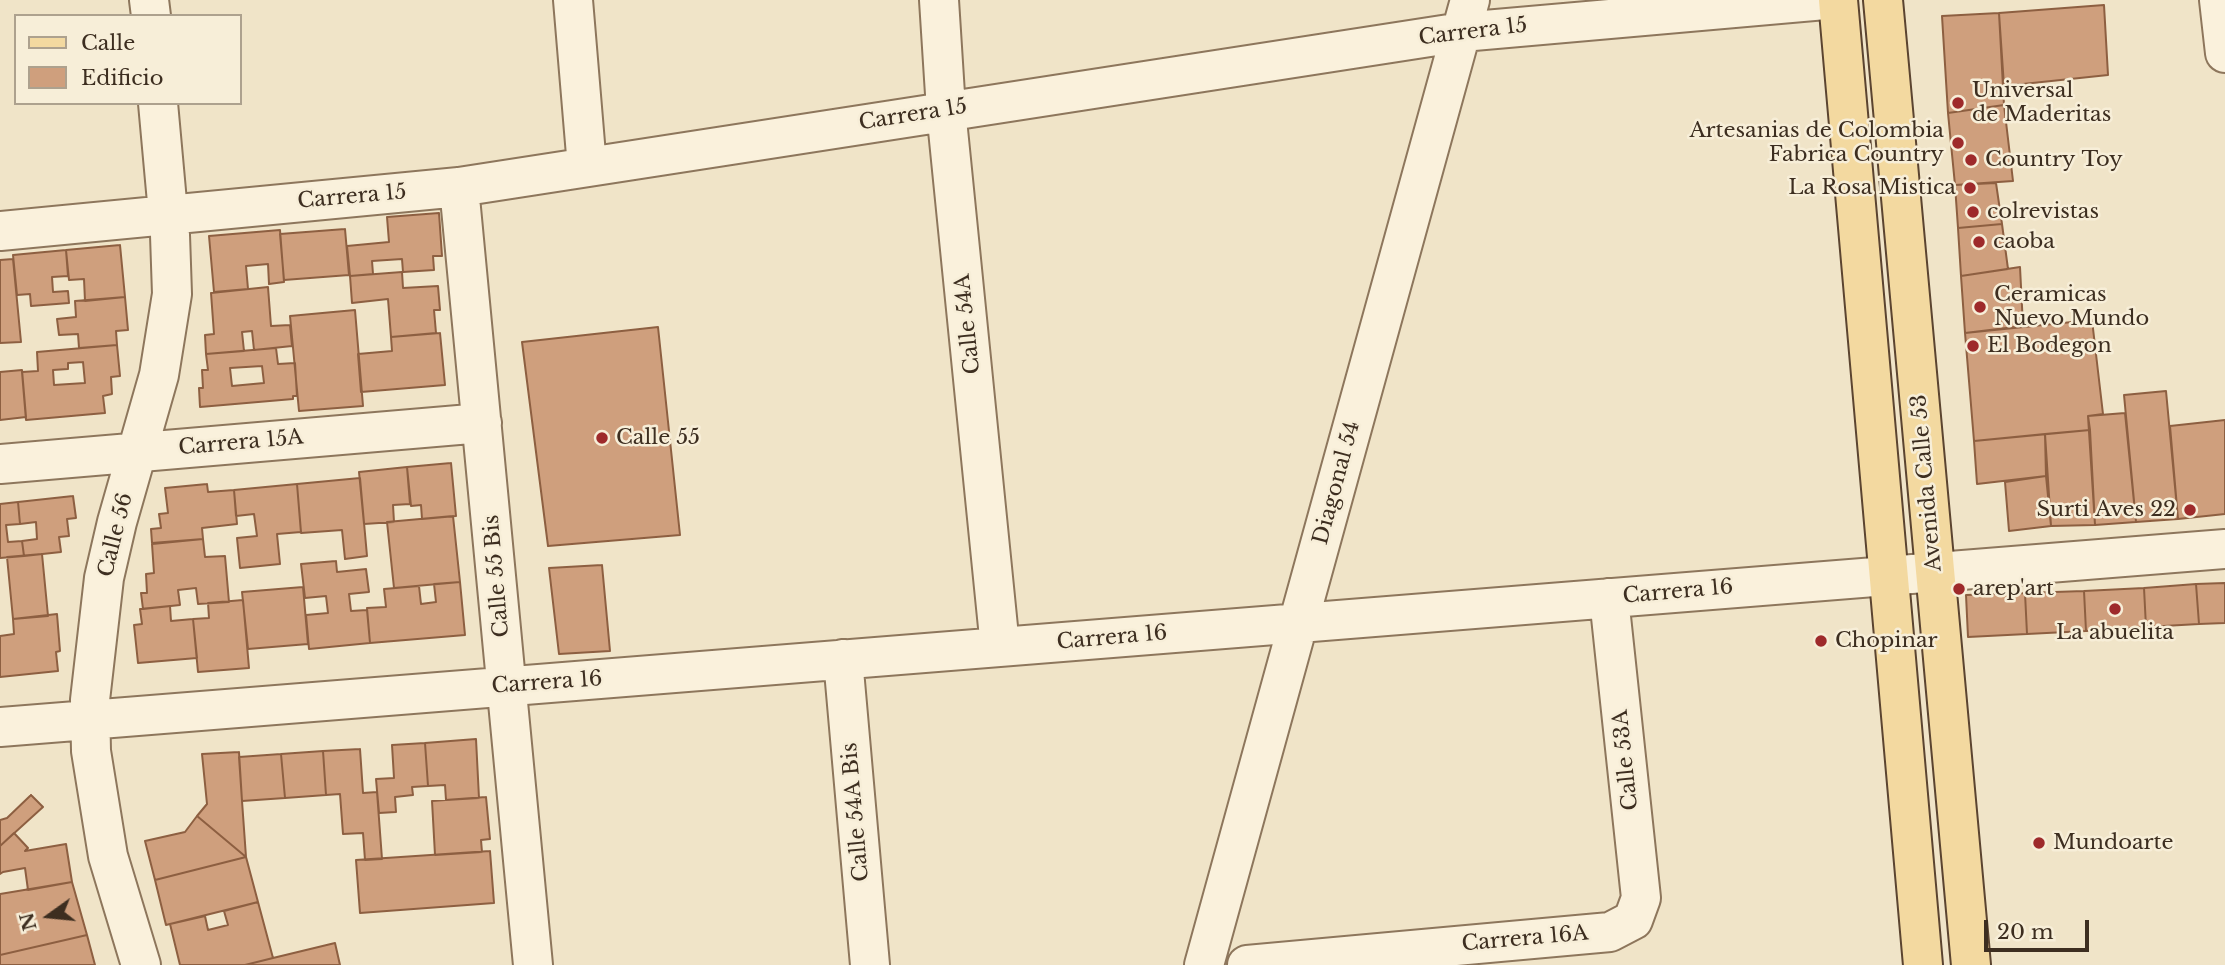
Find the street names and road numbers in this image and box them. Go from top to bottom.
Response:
street label: Carrera 15 [1417,13,1529,51]
street label: Carrera 15 [857,94,969,136]
street label: Carrera 15 [296,180,408,214]
street label: Calle 54A [950,273,986,375]
street label: Avenida Calle 53 [1907,393,1947,573]
street label: Diagonal 54 [1308,419,1366,547]
street label: Carrera 15A [177,425,305,461]
street label: Calle 56 [93,490,139,580]
street label: Calle 55 Bis [479,514,515,638]
street label: Carrera 16 [1622,575,1734,609]
street label: Carrera 16 [1056,621,1168,655]
street label: Carrera 16 [491,667,603,699]
street label: Calle 53A [1608,708,1644,812]
street label: Calle 54A Bis [837,741,875,883]
street label: Carrera 16A [1461,921,1589,957]

